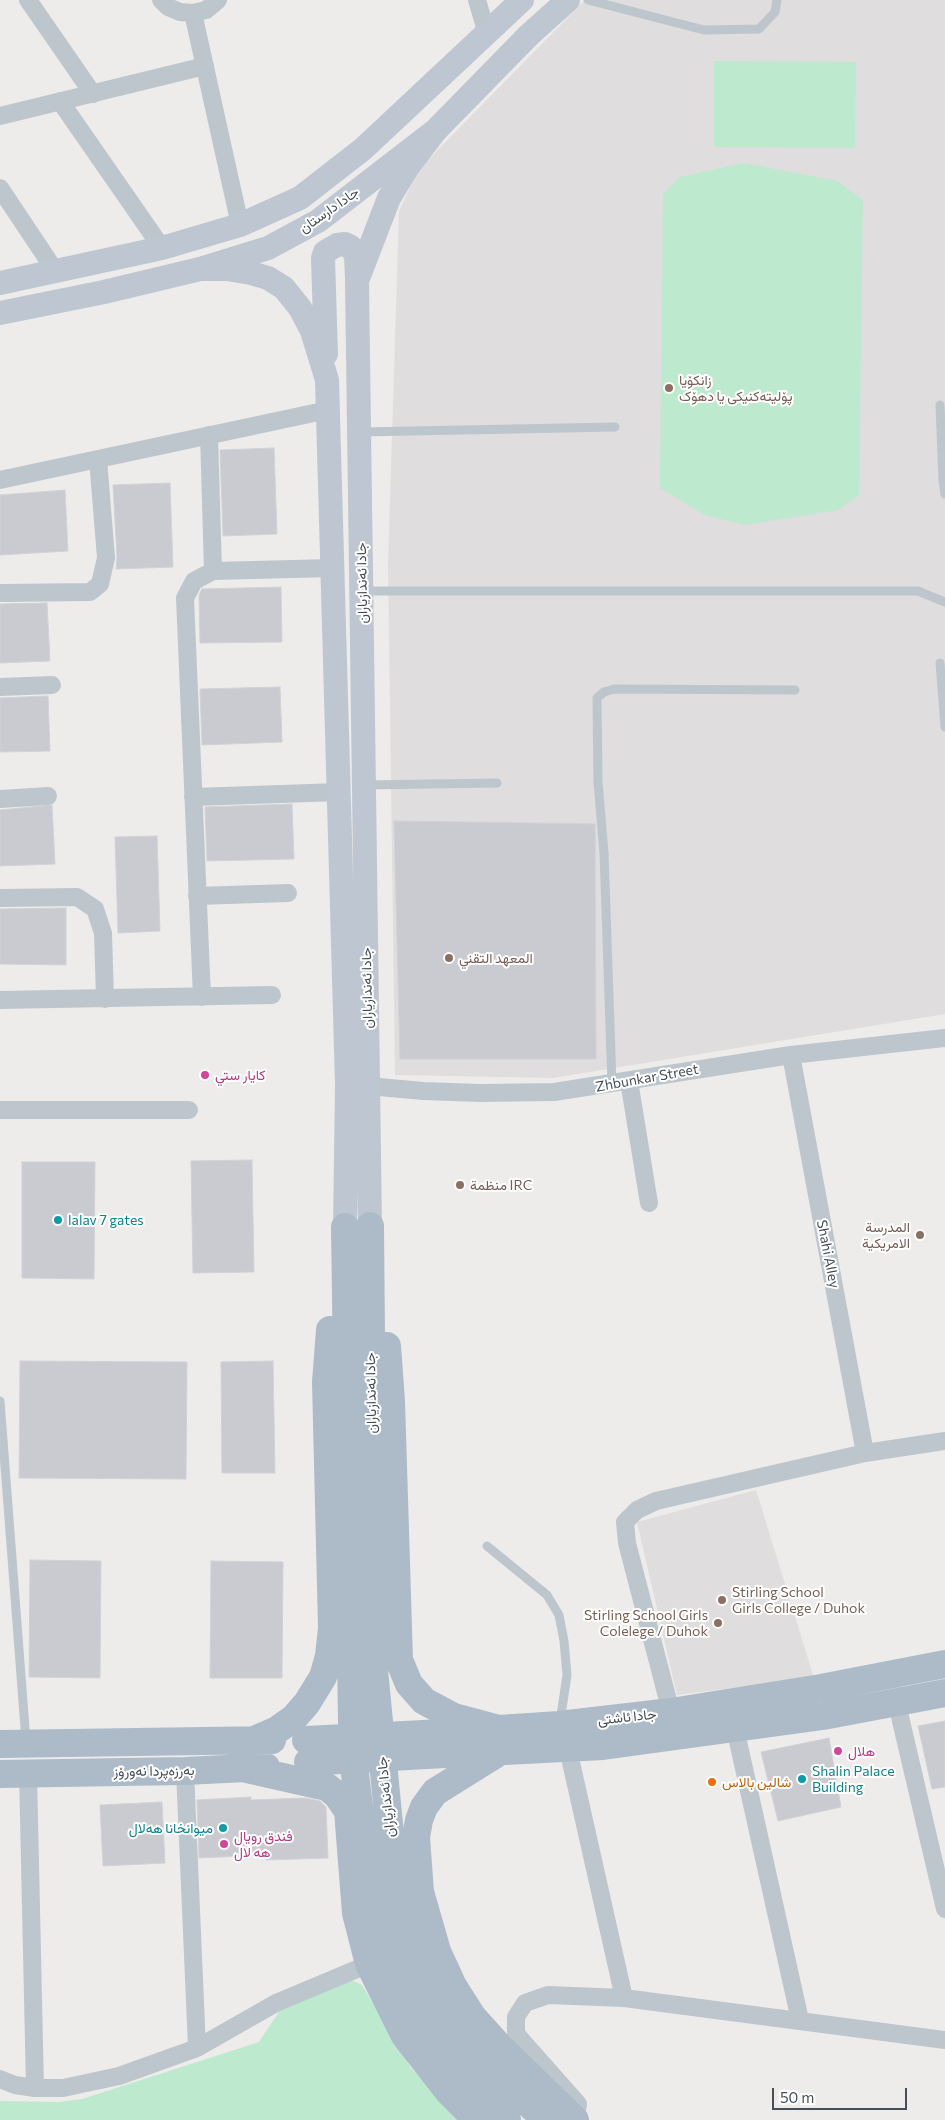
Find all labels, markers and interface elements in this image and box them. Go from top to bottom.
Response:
street label: جادا دارستان [296,183,362,237]
place label: زانکۆیا پۆلیتەکنیکی یا دهۆک [679,372,793,404]
marker: زانکۆیا پۆلیتەکنیکی یا دهۆک [663,382,675,394]
street label: جادا ئەندازیاران [353,542,371,624]
street label: جادا ئەندازیاران [358,947,376,1029]
place label: المعهد التقني [459,950,533,966]
marker: المعهد التقني [443,952,455,964]
street label: Zhbunkar Street [594,1061,700,1095]
place label: كايار ستي [215,1067,266,1083]
marker: كايار ستي [199,1069,211,1081]
place label: منظمة IRC [470,1177,532,1193]
marker: منظمة IRC [454,1179,466,1191]
place label: lalav 7 gates [68,1212,144,1228]
marker: lalav 7 gates [52,1214,64,1226]
street label: Shahi Alley [813,1218,843,1290]
place label: المدرسة الامريكية [862,1219,910,1252]
marker: المدرسة الامريكية [914,1229,926,1241]
street label: جادا ئەندازیاران [362,1352,380,1434]
place label: Stirling School Girls College / Duhok [732,1584,865,1616]
marker: Stirling School Girls College / Duhok [716,1594,728,1606]
place label: Stirling School Girls Colelege / Duhok [584,1607,708,1640]
marker: Stirling School Girls Colelege / Duhok [712,1617,724,1629]
street label: جادا ئاشتی [597,1706,657,1728]
place label: هلال [848,1743,875,1759]
marker: هلال [832,1745,844,1757]
street label: جادا ئەندازیاران [373,1756,399,1838]
street label: بەرزەپردا نەورۆز [113,1762,195,1780]
place label: Shalin Palace Building [812,1763,895,1795]
marker: Shalin Palace Building [796,1773,808,1785]
place label: شالين بالاس [722,1774,791,1790]
marker: شالين بالاس [706,1776,718,1788]
place label: میوانخانا هەلال [129,1820,213,1836]
marker: میوانخانا هەلال [217,1822,229,1834]
place label: فندق رويال هه لال [234,1828,293,1860]
marker: فندق رويال هه لال [218,1838,230,1850]
scale bar [775,2078,910,2110]
text: 50 m [780,2088,814,2106]

